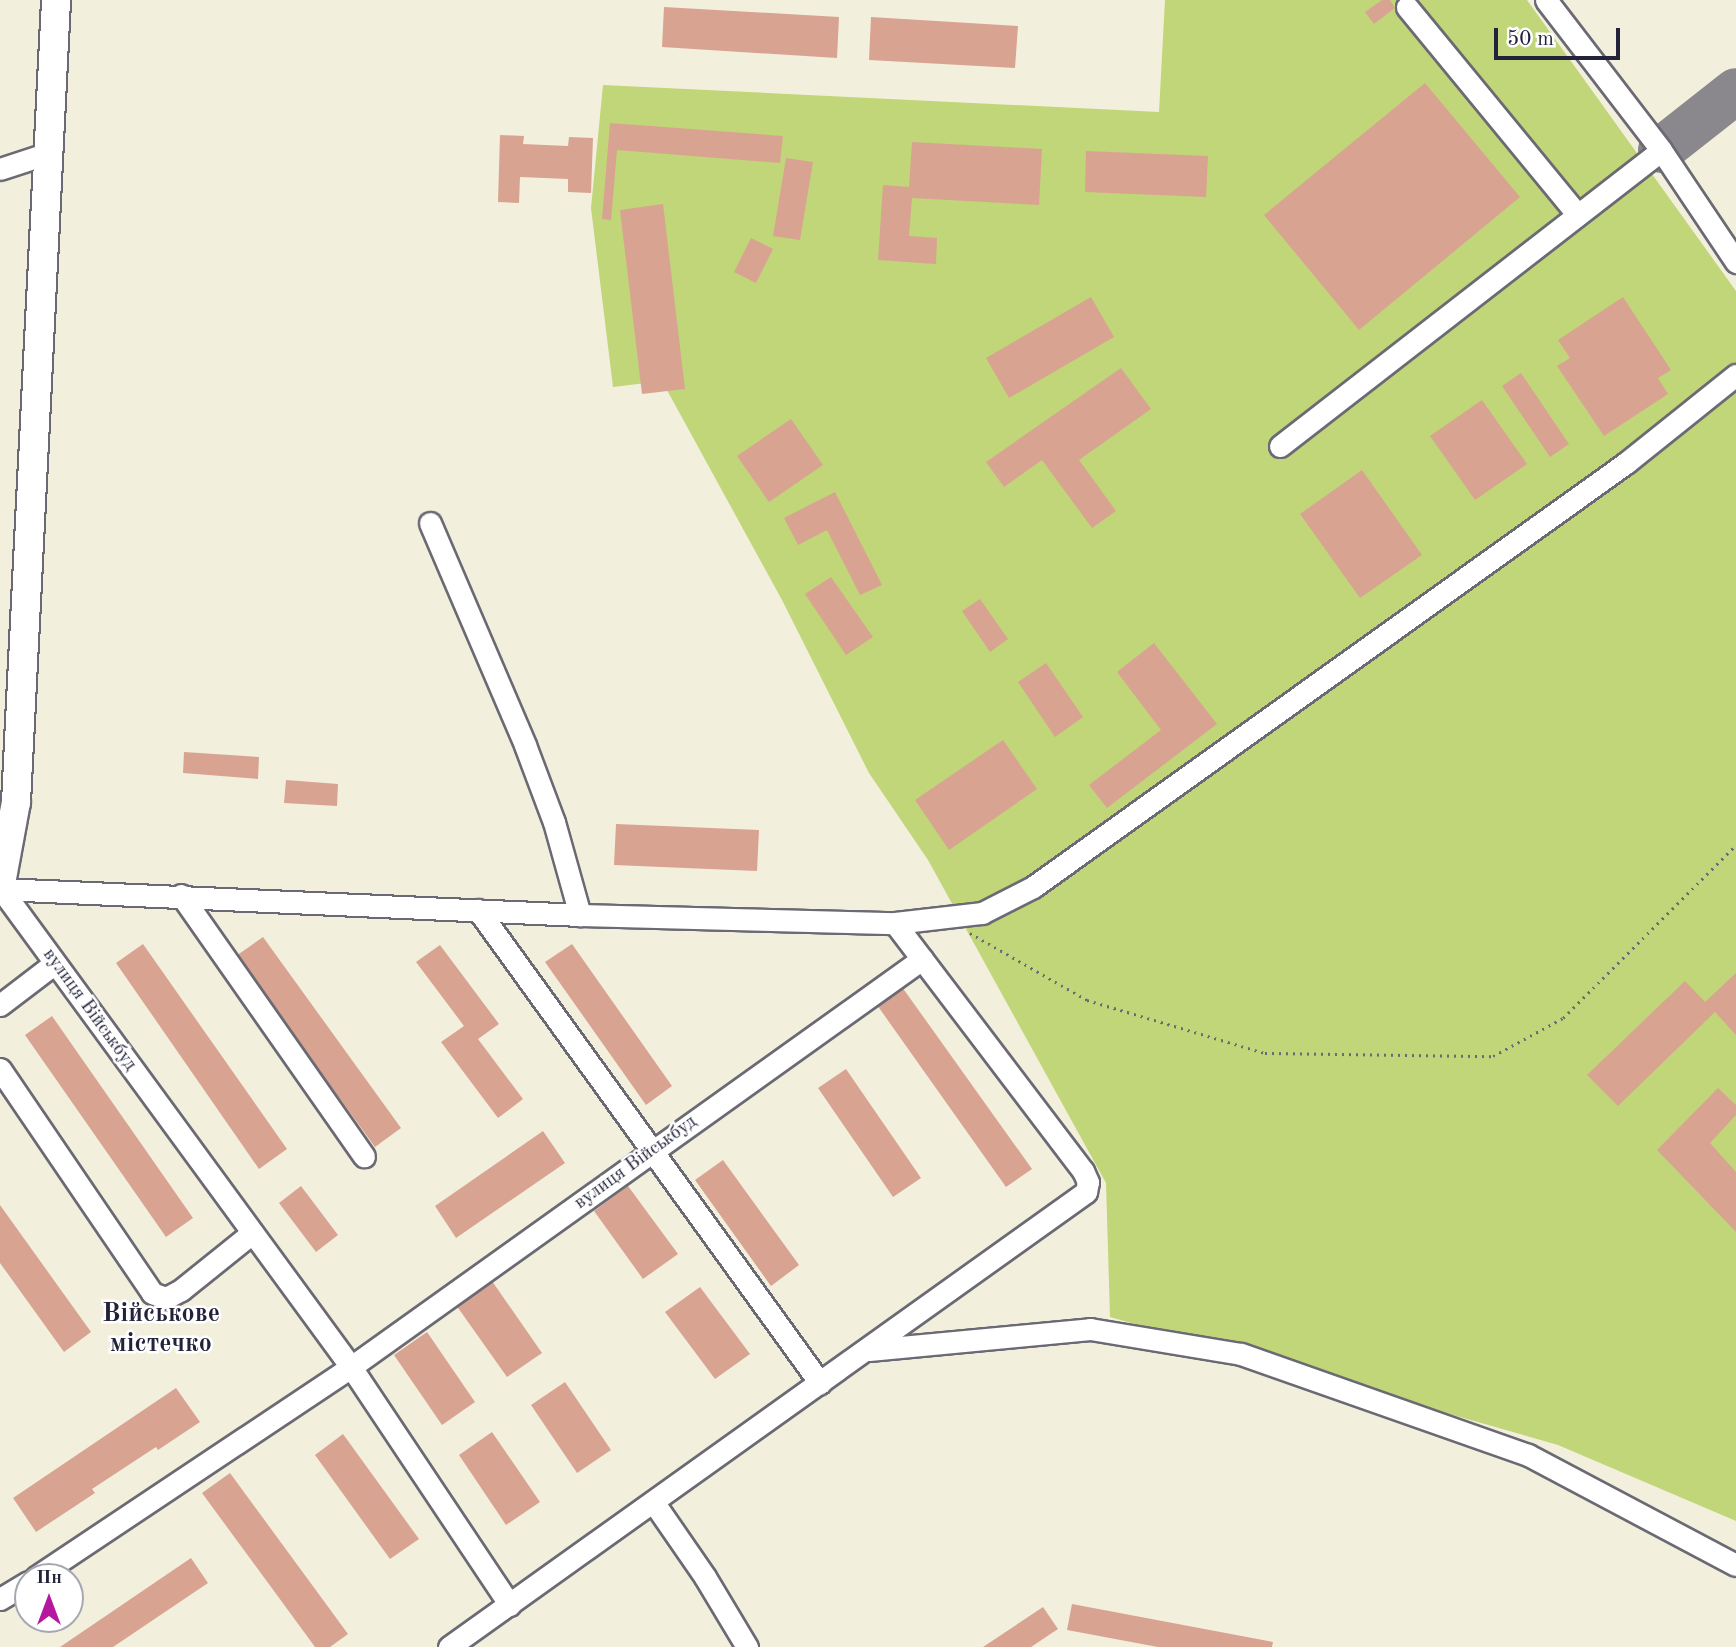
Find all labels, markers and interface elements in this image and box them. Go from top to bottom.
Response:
scale bar [1498,14,1624,58]
text: 50 m [1507,29,1554,50]
street label: вулиця Військбуд [37,944,141,1076]
street label: вулиця Військбуд [570,1111,702,1215]
district label: Військове містечко [102,1299,220,1360]
north arrow [14,1563,84,1633]
text: Пн [36,1569,62,1588]

